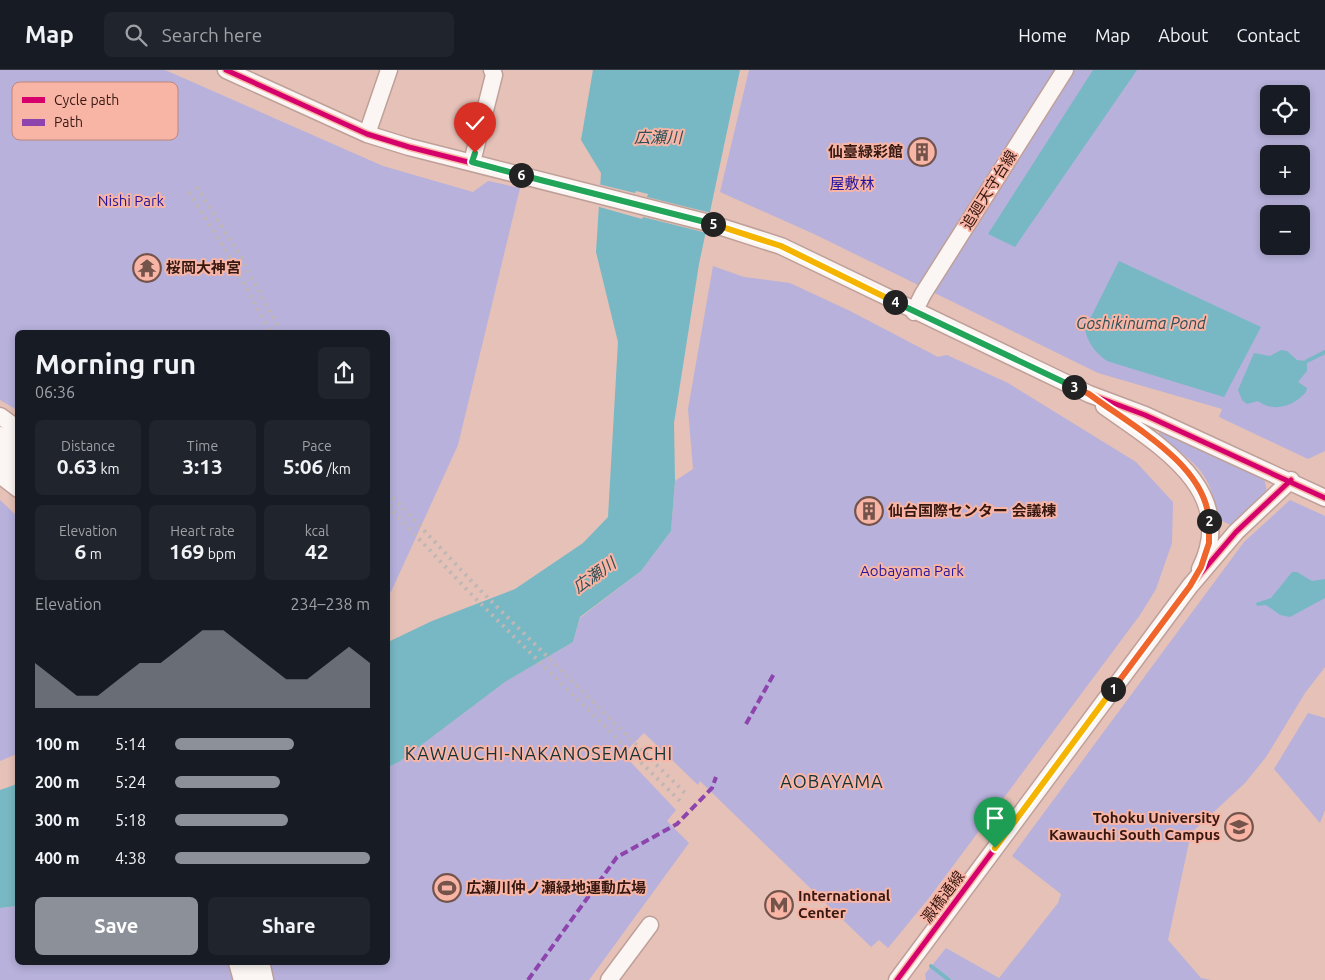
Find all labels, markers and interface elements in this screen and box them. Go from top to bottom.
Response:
search box [104,12,454,57]
text: Map [25,21,74,48]
icon: search [122,21,150,49]
text: Search here [162,24,262,46]
text: Home [1018,25,1067,45]
text: Map [1095,25,1130,45]
text: About [1158,25,1208,45]
text: Contact [1236,25,1300,45]
legend [12,82,178,140]
map controls [1260,85,1310,255]
button: locate [1260,85,1310,135]
text: Cycle path [54,92,119,108]
pin [454,102,496,153]
icon: check [461,109,489,137]
text: Path [54,114,83,130]
water label: 広瀬川 [634,128,684,146]
building icon: 仙臺緑彩館 [907,137,937,167]
place label: 仙臺緑彩館 [828,143,903,160]
button: + [1260,145,1310,195]
street label: 追廻天守台線 [958,147,1020,232]
pin: 6 [508,162,534,188]
text: 6 [518,167,525,183]
park label: 屋敷林 [829,175,875,192]
park label: Nishi Park [98,192,165,209]
button: − [1260,205,1310,255]
pin: 5 [700,212,726,236]
text: 5 [710,216,717,232]
temple icon: 桜岡大神宮 [132,253,162,283]
place label: 桜岡大神宮 [166,259,241,276]
pin: 4 [882,290,908,314]
text: 4 [892,294,899,310]
water label: Goshikinuma Pond [1076,314,1207,332]
button: share [318,347,370,399]
text: Morning run [35,348,196,379]
pin: 3 [1062,374,1086,400]
text: 3 [1071,379,1078,395]
text: 06:36 [35,383,75,401]
text: Distance [61,438,115,454]
text: Time [187,438,218,454]
text: Pace [302,438,332,454]
text: 0.63 [57,454,97,478]
text: 3:13 [182,454,223,478]
text: 5:06 [283,454,323,478]
text: km [97,461,120,477]
text: /km [323,461,351,477]
building icon: 仙台国際センター 会議棟 [854,496,884,526]
place label: 仙台国際センター 会議棟 [888,502,1057,519]
pin: 2 [1196,508,1222,534]
text: 2 [1206,513,1213,529]
text: Elevation [59,523,117,539]
text: Heart rate [170,523,235,539]
text: kcal [305,523,329,539]
text: 6 [75,539,86,563]
text: 169 [169,539,204,563]
text: 42 [305,539,329,563]
text: m [86,546,102,562]
text: bpm [204,546,236,562]
water label: 広瀬川 [569,553,620,596]
park label: Aobayama Park [860,562,964,579]
text: Elevation [35,595,102,613]
text: 234–238 m [290,595,370,613]
pin: 1 [1100,676,1126,702]
text: 1 [1110,681,1117,697]
text: 100 m [35,735,80,753]
text: 5:14 [115,735,146,753]
district label: KAWAUCHI-NAKANOSEMACHI [405,743,673,763]
district label: AOBAYAMA [780,771,884,791]
text: 200 m [35,773,80,791]
text: 5:24 [115,773,146,791]
pin [974,797,1016,848]
icon: arrive [981,804,1009,832]
place label: Tohoku University Kawauchi South Campus [1049,809,1220,843]
text: 300 m [35,811,80,829]
text: 5:18 [115,811,146,829]
school or university icon: Tohoku University Kawauchi South Campus [1224,812,1254,842]
text: 400 m [35,849,80,867]
text: 4:38 [115,849,146,867]
street label: 澱橋通線 [918,868,967,926]
sports icon: 広瀬川仲ノ瀬緑地運動広場 [432,873,462,903]
place label: 広瀬川仲ノ瀬緑地運動広場 [466,879,646,896]
place label: International Center [798,887,891,921]
metro station icon: International Center [764,890,794,920]
button: Save [35,897,198,955]
button: Share [208,897,370,955]

